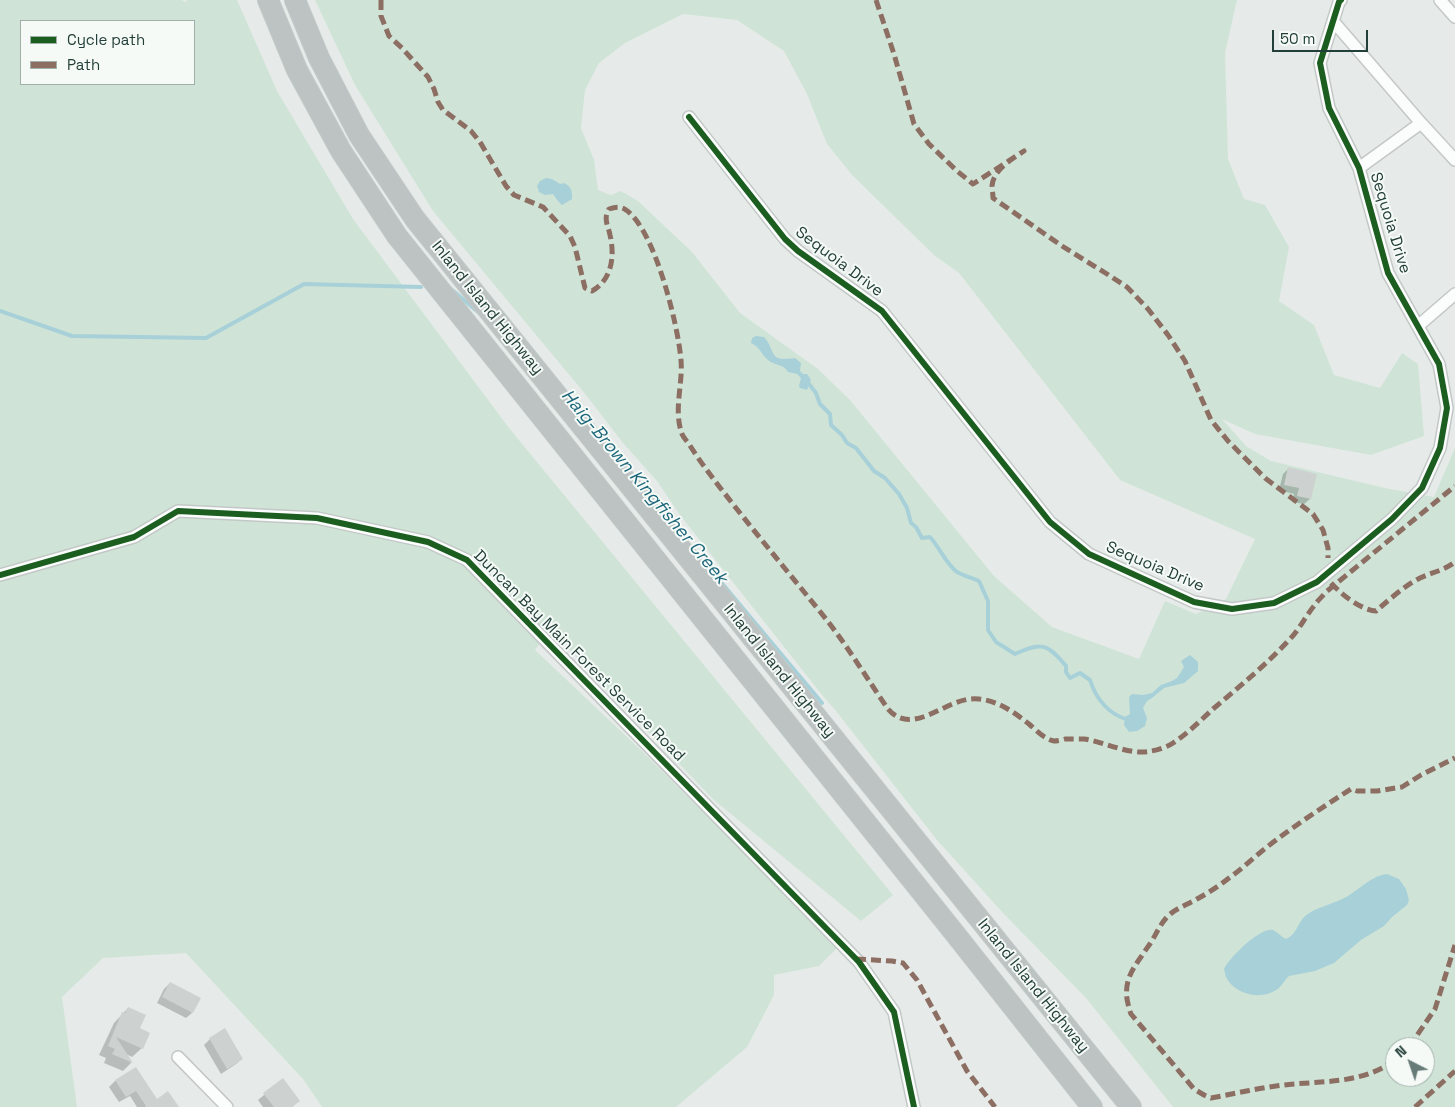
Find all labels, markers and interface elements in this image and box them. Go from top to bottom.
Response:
legend [20,20,195,85]
scale bar [1275,20,1371,52]
text: 50 m [1280,29,1315,48]
text: Cycle path [67,30,145,49]
text: Path [67,55,100,74]
street label: Sequoia Drive [1365,170,1415,276]
street label: Sequoia Drive [791,223,887,301]
street label: Inland Island Highway [427,237,547,379]
water label: Haig-Brown Kingfisher Creek [556,385,732,589]
street label: Sequoia Drive [1103,538,1207,596]
street label: Duncan Bay Main Forest Service Road [469,546,689,766]
street label: Inland Island Highway [719,600,839,742]
street label: Inland Island Highway [973,915,1093,1057]
north arrow [1385,1037,1435,1087]
text: N [1391,1042,1410,1061]

